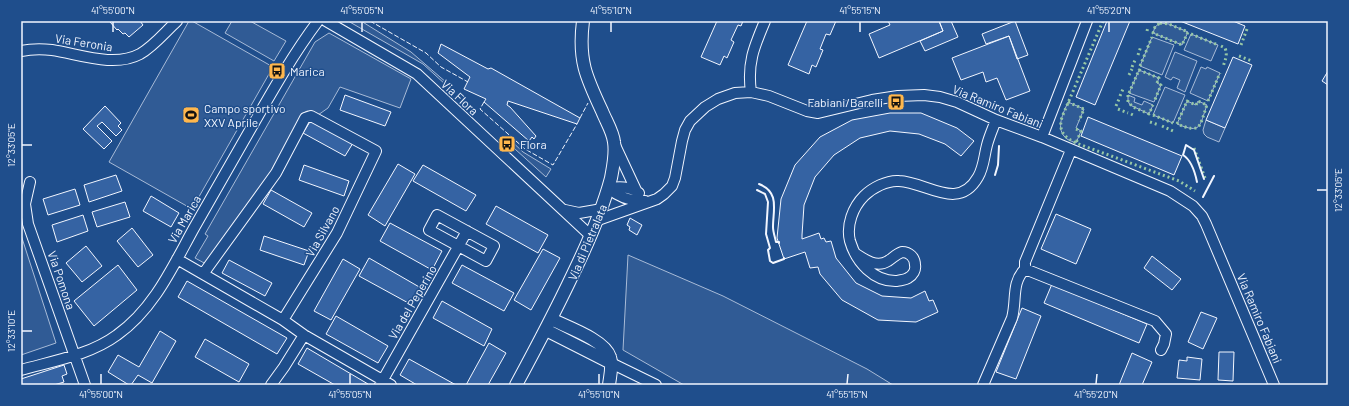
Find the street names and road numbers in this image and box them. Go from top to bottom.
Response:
street label: Via Feronia [54,31,114,53]
street label: Via Flora [439,76,481,118]
street label: Via Ramiro Fabiani [951,81,1045,131]
street label: Via Marica [165,192,203,246]
street label: Via di Pietralata [565,202,609,282]
street label: Via Silvano [302,203,342,259]
street label: Via Pomona [45,249,79,311]
street label: Via del Peperino [385,262,439,342]
street label: Via Ramiro Fabiani [1235,271,1285,365]

